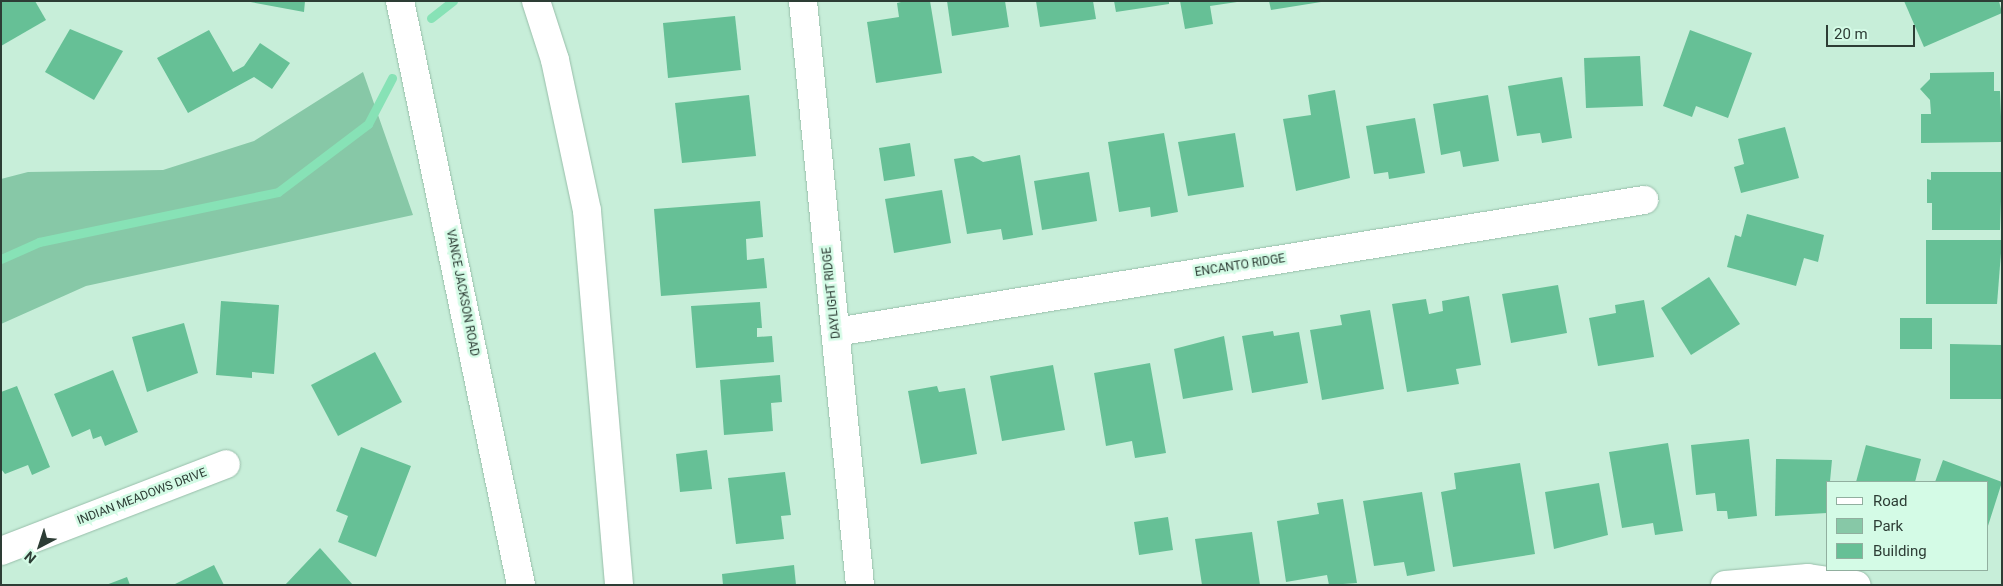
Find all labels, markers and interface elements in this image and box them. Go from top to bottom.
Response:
scale bar [1828,15,1917,47]
text: 20 m [1834,25,1868,43]
street label: VANCE JACKSON ROAD [443,228,481,358]
street label: DAYLIGHT RIDGE [820,246,844,340]
street label: ENCANTO RIDGE [1194,252,1286,280]
street label: INDIAN MEADOWS DRIVE [75,466,209,528]
legend [1826,481,1988,571]
text: Road [1873,492,1907,510]
text: Park [1873,517,1903,535]
north arrow [15,521,65,571]
text: Building [1873,542,1927,560]
text: N [21,548,39,567]

